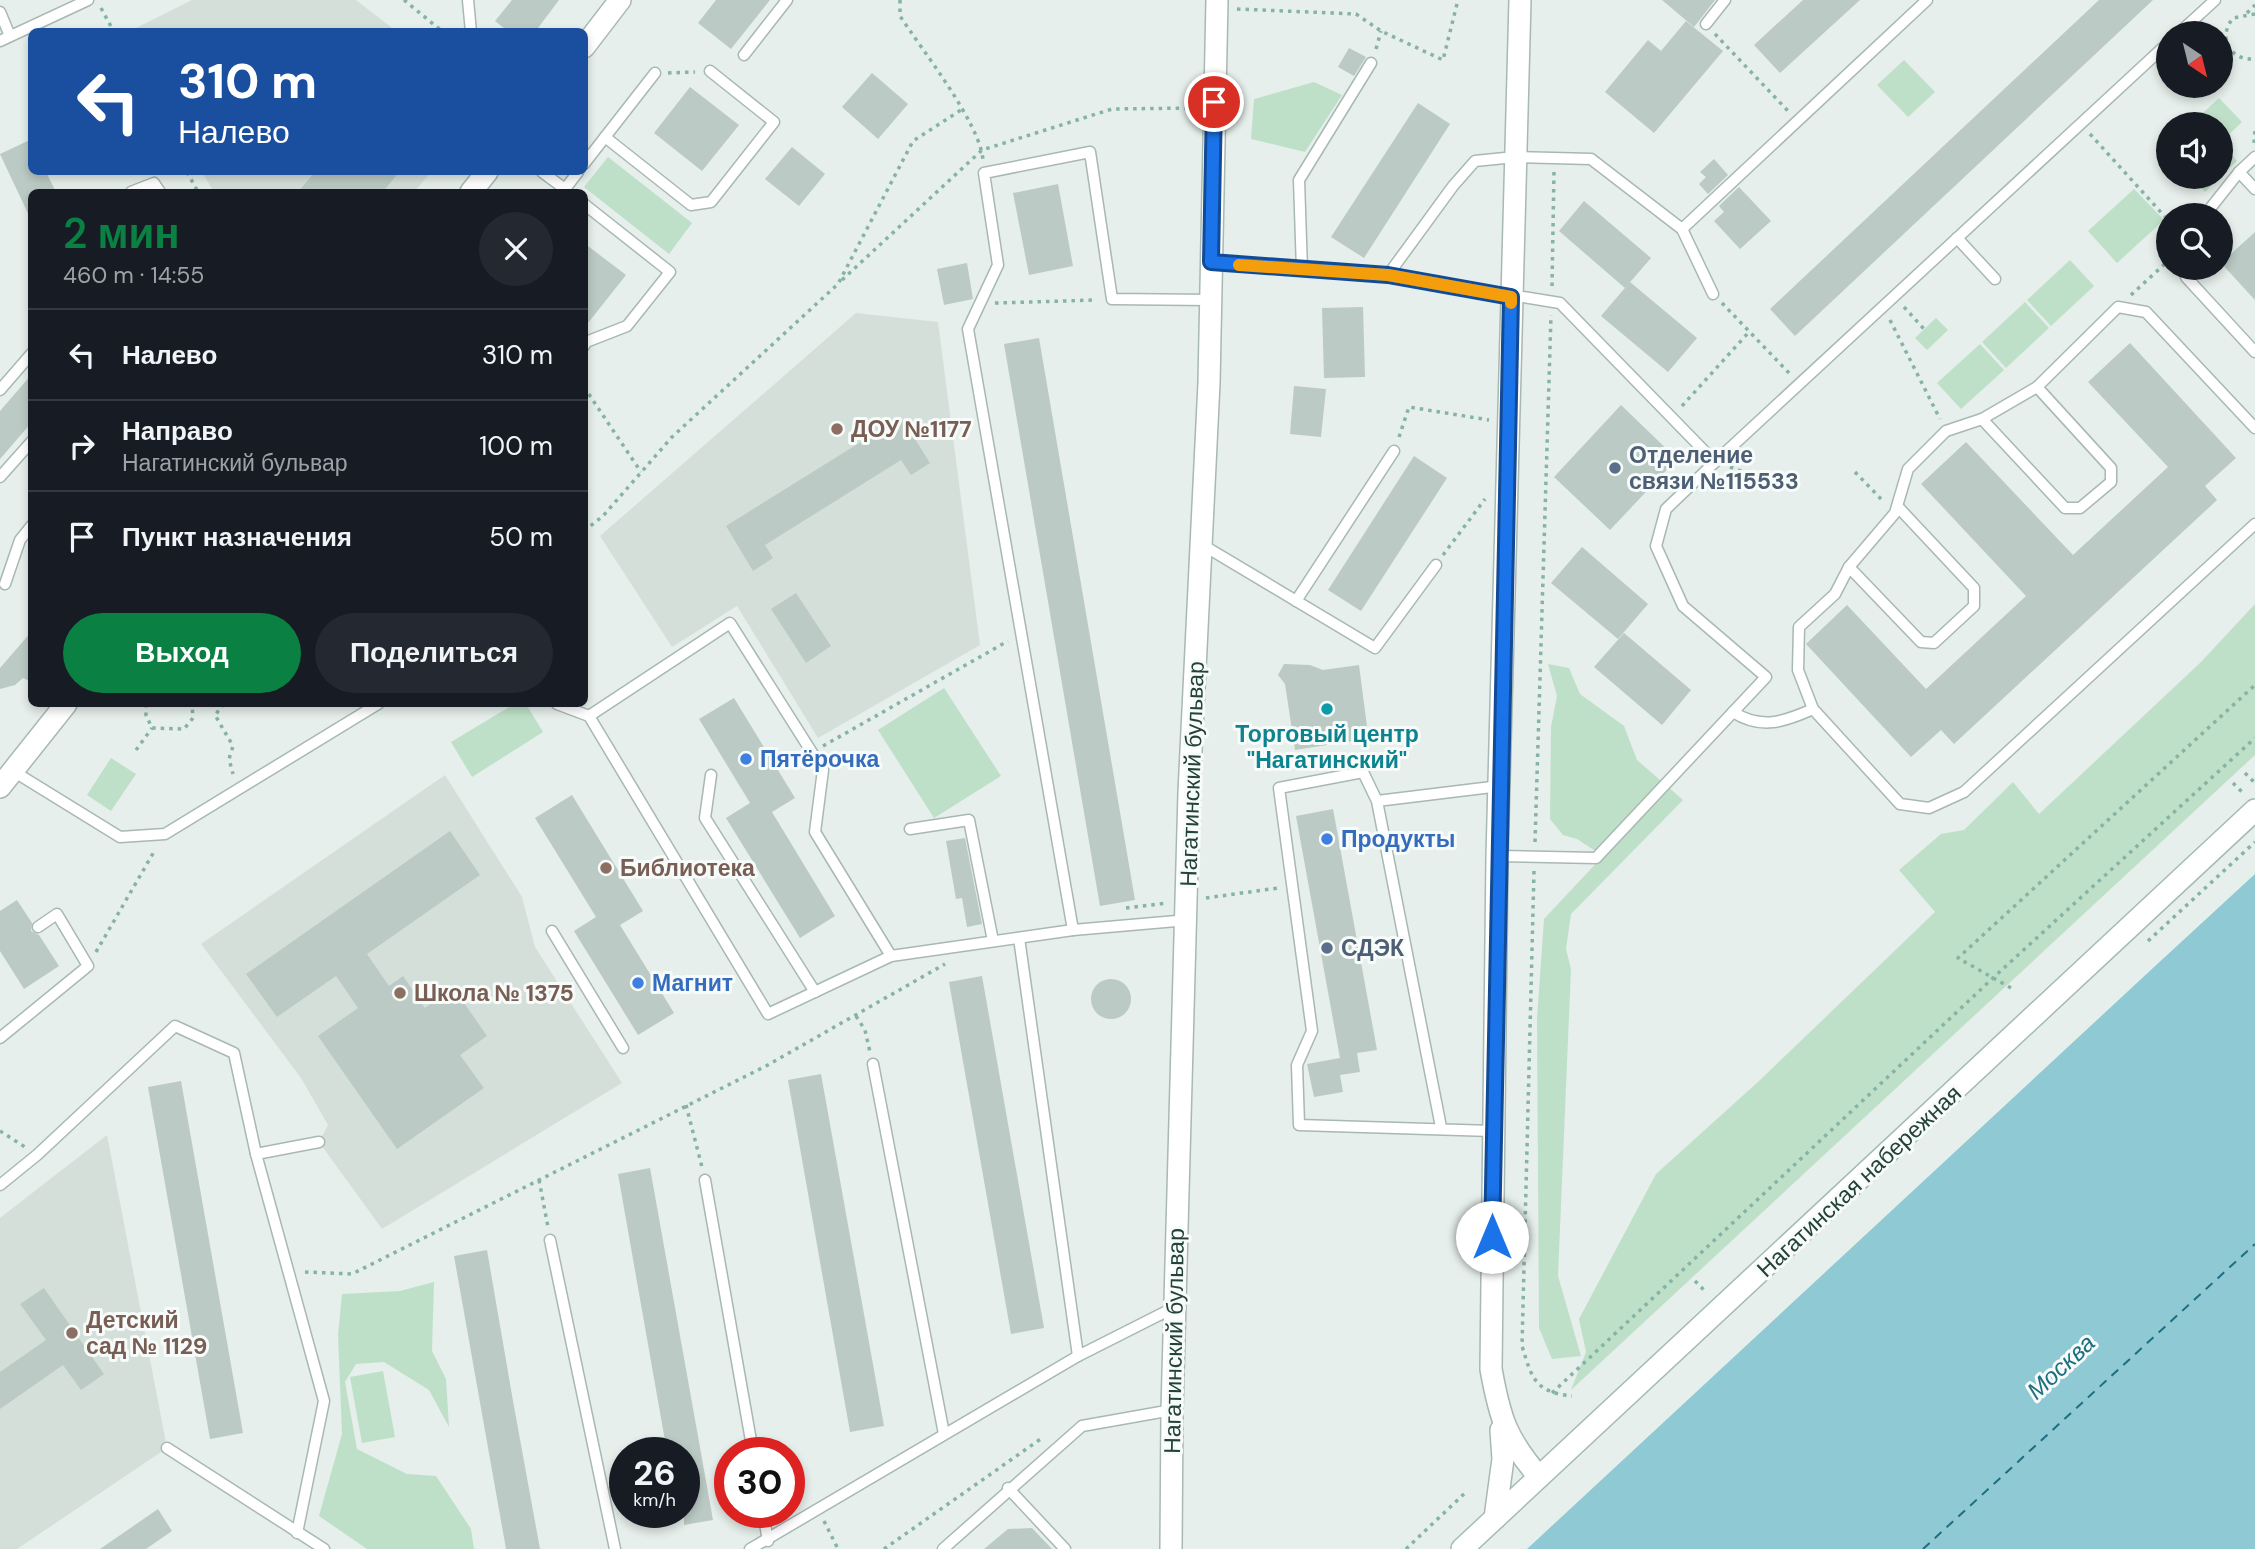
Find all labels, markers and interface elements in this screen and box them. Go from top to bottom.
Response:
north arrow [2156,21,2233,98]
map controls [2156,21,2233,280]
text: 310 m [178,49,317,113]
icon: left [63,56,154,147]
pin [1184,72,1244,132]
icon: arrive [1195,83,1233,121]
text: Налево [178,111,290,153]
button: sound [2156,112,2233,189]
button: search [2156,203,2233,280]
text: 2 мин [63,206,180,261]
button: close [479,212,553,286]
text: 460 m · 14:55 [63,260,204,290]
icon: left [63,336,101,374]
text: Налево [122,338,217,372]
text: 310 m [482,338,553,372]
text: Направо [122,414,233,448]
place label: ДОУ №1177 [851,414,972,444]
marker: ДОУ №1177 [829,421,845,437]
icon: right [63,427,101,465]
text: 100 m [479,429,553,463]
place label: Отделение связи №115533 [1629,440,1799,496]
text: Нагатинский бульвар [122,448,348,478]
marker: Отделение связи №115533 [1607,460,1623,476]
icon: arrive [63,518,101,556]
text: Пункт назначения [122,520,352,554]
text: 50 m [489,520,553,554]
button: Выход [63,613,301,693]
button: Поделиться [315,613,553,693]
street label: Нагатинский бульвар [1173,661,1211,887]
marker: Торговый центр "Нагатинский" [1319,701,1335,717]
place label: Торговый центр "Нагатинский" [1235,719,1419,775]
place label: Пятёрочка [760,744,879,774]
marker: Пятёрочка [738,751,754,767]
place label: Продукты [1341,824,1455,854]
marker: Продукты [1319,831,1335,847]
place label: Библиотека [620,853,755,883]
marker: Библиотека [598,860,614,876]
place label: СДЭК [1341,933,1405,963]
marker: СДЭК [1319,940,1335,956]
place label: Магнит [652,968,733,998]
marker: Магнит [630,975,646,991]
place label: Школа № 1375 [414,978,574,1008]
marker: Школа № 1375 [392,985,408,1001]
street label: Нагатинская набережная [1750,1078,1968,1284]
position arrow [1455,1200,1529,1274]
street label: Нагатинский бульвар [1157,1228,1191,1454]
place label: Детский сад № 1129 [86,1305,207,1361]
marker: Детский сад № 1129 [64,1325,80,1341]
water label: Москва [2020,1327,2101,1406]
speed limit sign: 30 [714,1437,805,1528]
text: 26 [633,1450,676,1496]
text: km/h [633,1488,676,1512]

